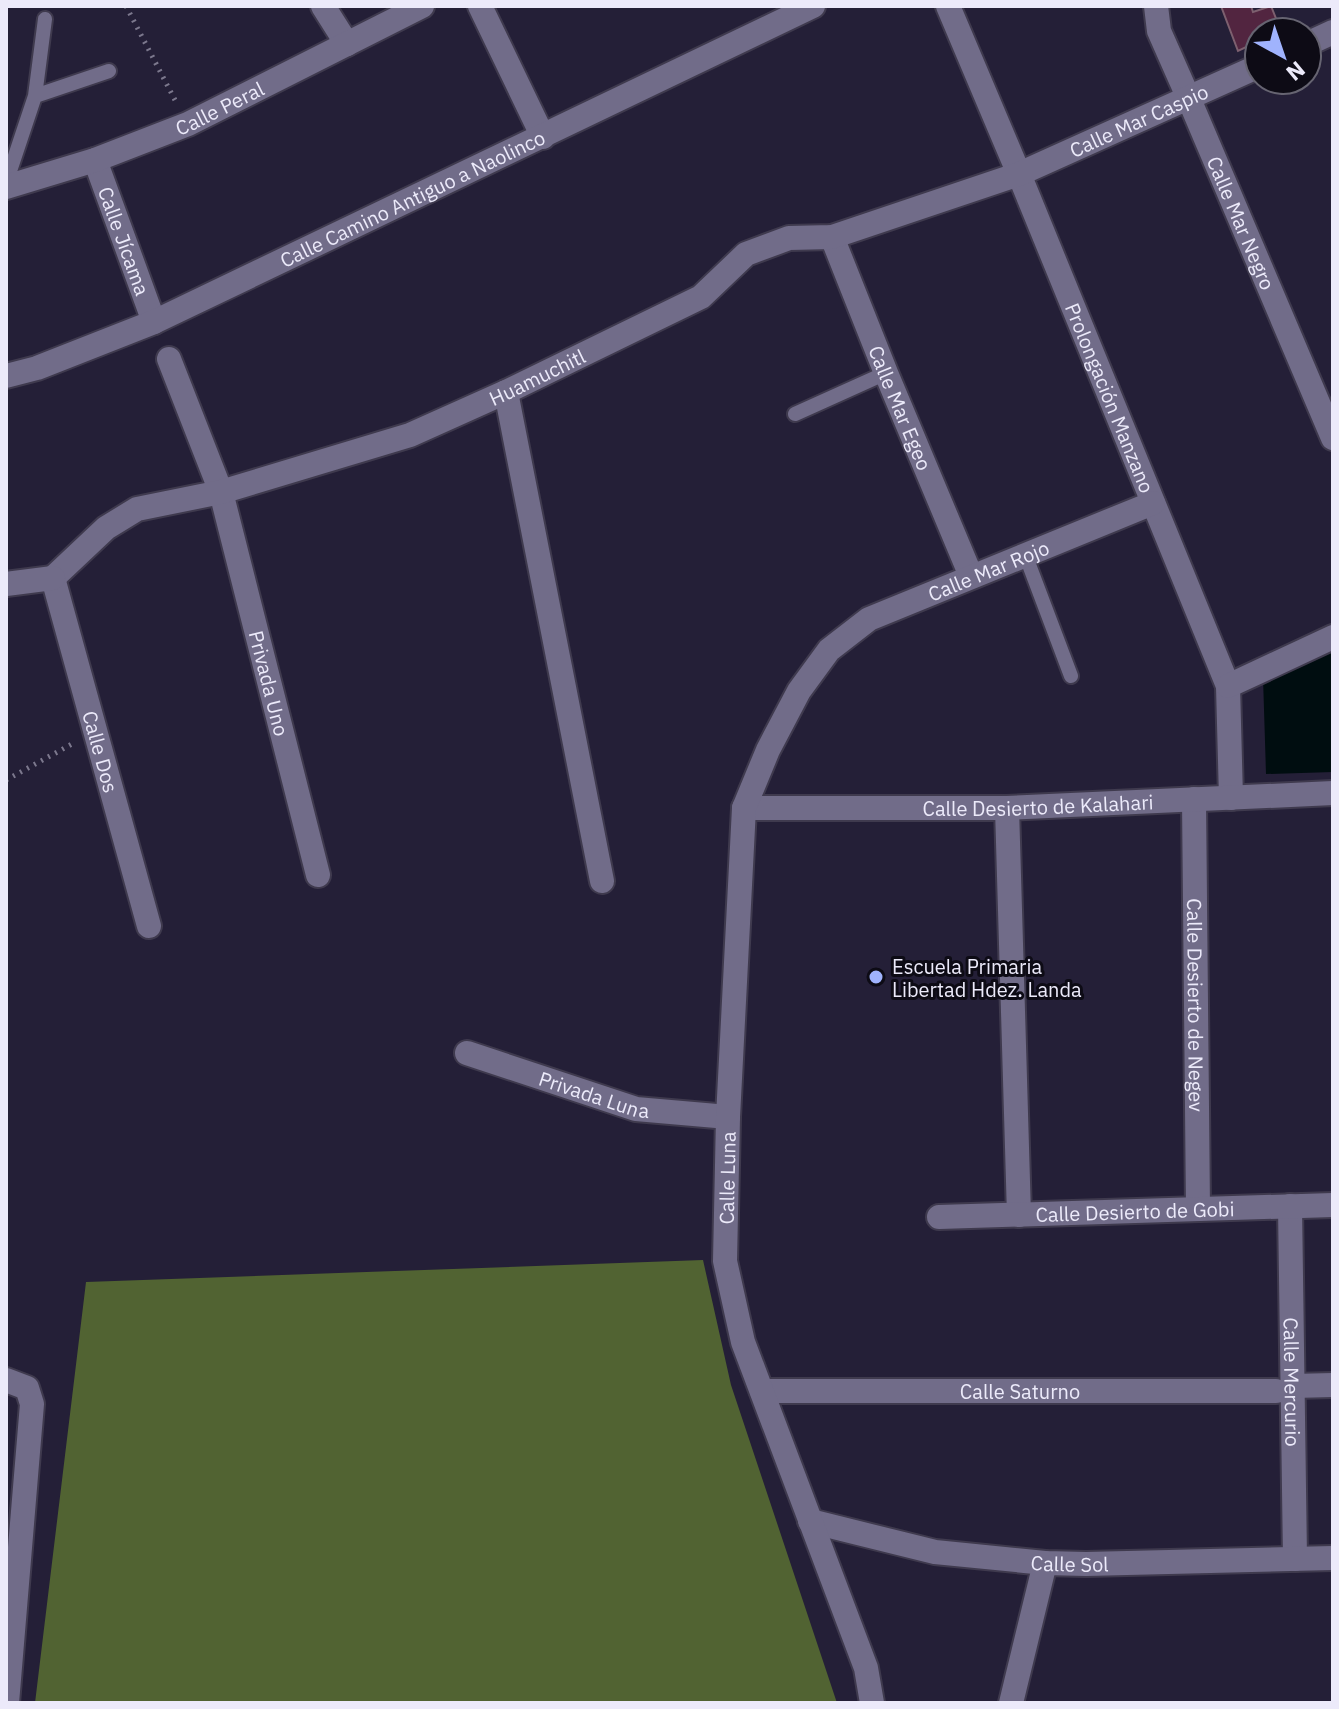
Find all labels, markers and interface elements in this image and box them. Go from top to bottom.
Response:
north arrow [1243,16,1323,96]
text: N [1281,55,1312,88]
street label: Calle Peral [171,75,268,141]
street label: Calle Mar Caspio [1065,77,1212,163]
street label: Calle Camino Antiguo a Naolinco [275,123,549,273]
street label: Calle Mar Negro [1201,152,1282,294]
street label: Calle Jícama [92,183,157,299]
street label: Prolongación Manzano [1059,299,1161,497]
street label: Calle Mar Egeo [863,341,939,474]
street label: Huamuchitl [485,342,590,411]
street label: Calle Mar Rojo [924,533,1053,607]
street label: Privada Uno [243,628,296,739]
street label: Calle Dos [77,707,125,796]
street label: Calle Desierto de Kalahari [922,788,1154,822]
street label: Calle Desierto de Negev [1181,898,1211,1112]
place label: Escuela Primaria Libertad Hdez. Landa [892,953,1082,1003]
marker: Escuela Primaria Libertad Hdez. Landa [867,968,885,986]
street label: Privada Luna [535,1064,651,1124]
street label: Calle Luna [712,1131,741,1225]
street label: Calle Desierto de Gobi [1035,1195,1235,1228]
street label: Calle Mercurio [1278,1317,1307,1447]
street label: Calle Saturno [960,1378,1080,1405]
street label: Calle Sol [1029,1548,1109,1578]

